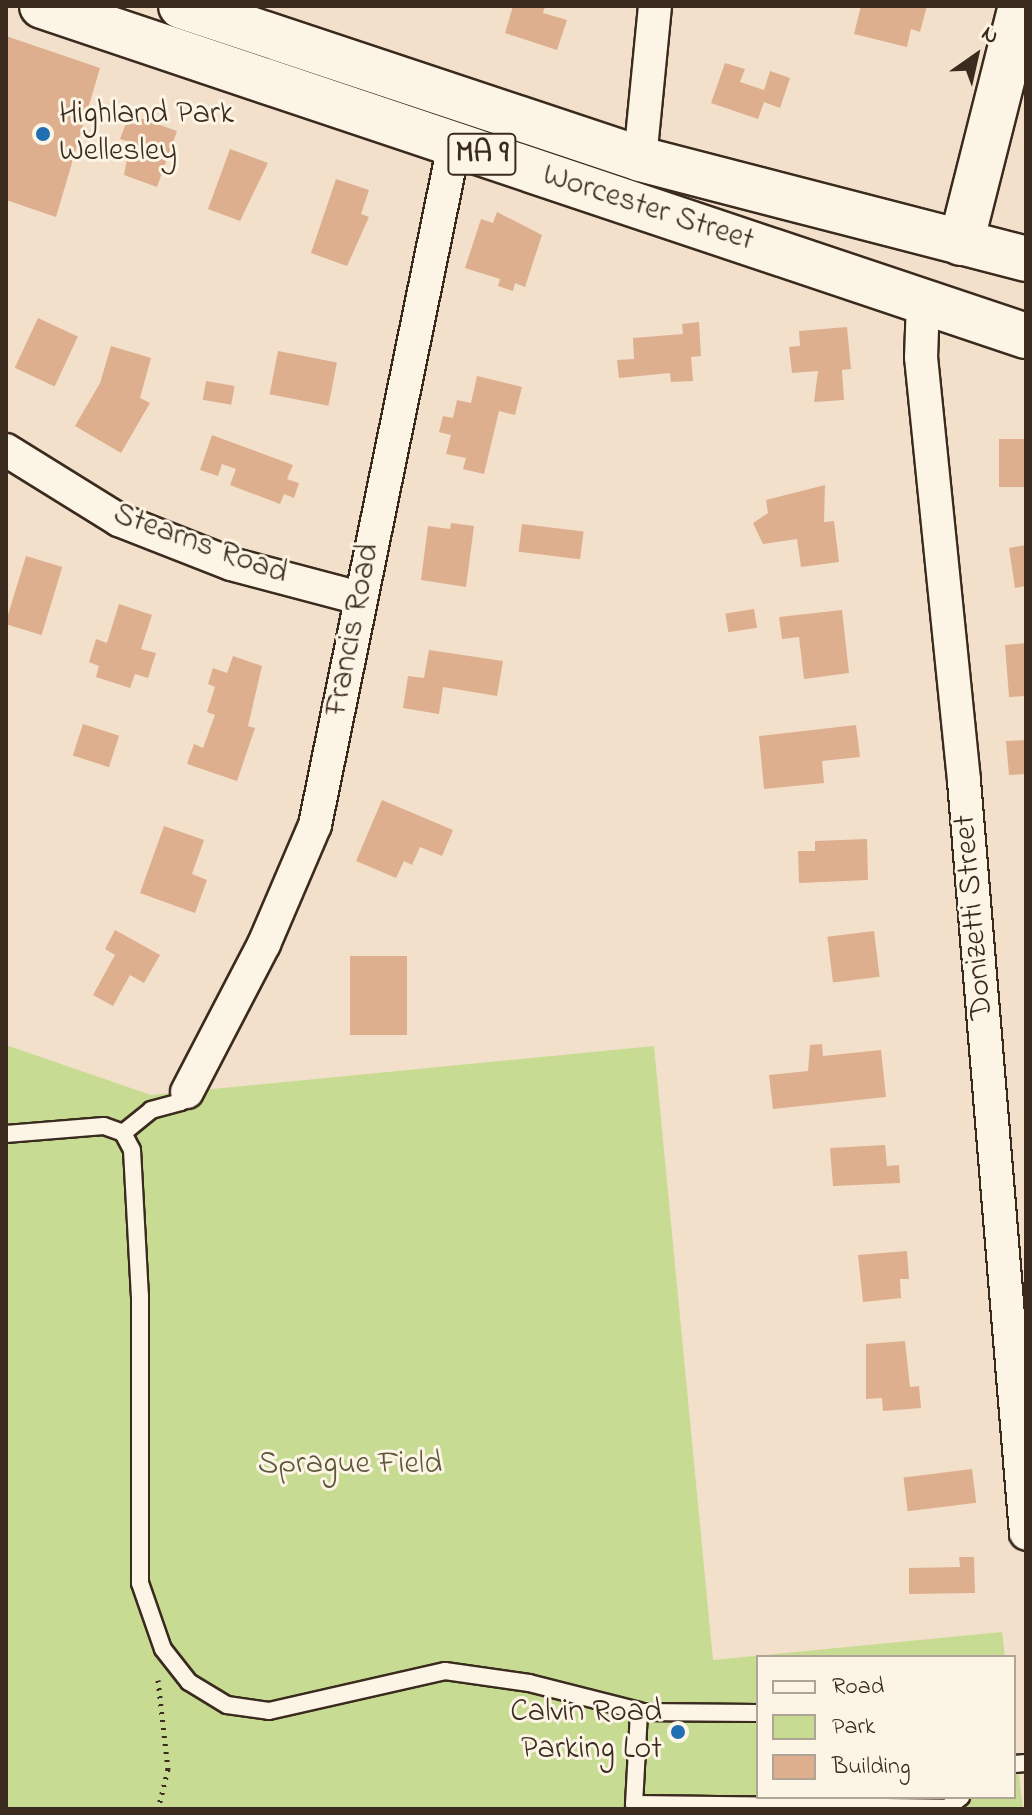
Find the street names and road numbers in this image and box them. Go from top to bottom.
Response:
road number: MA 9 [446,128,518,180]
street label: Worcester Street [538,157,758,261]
street label: Stearns Road [108,496,292,594]
street label: Francis Road [318,540,390,720]
street label: Donizetti Street [947,813,1003,1021]

